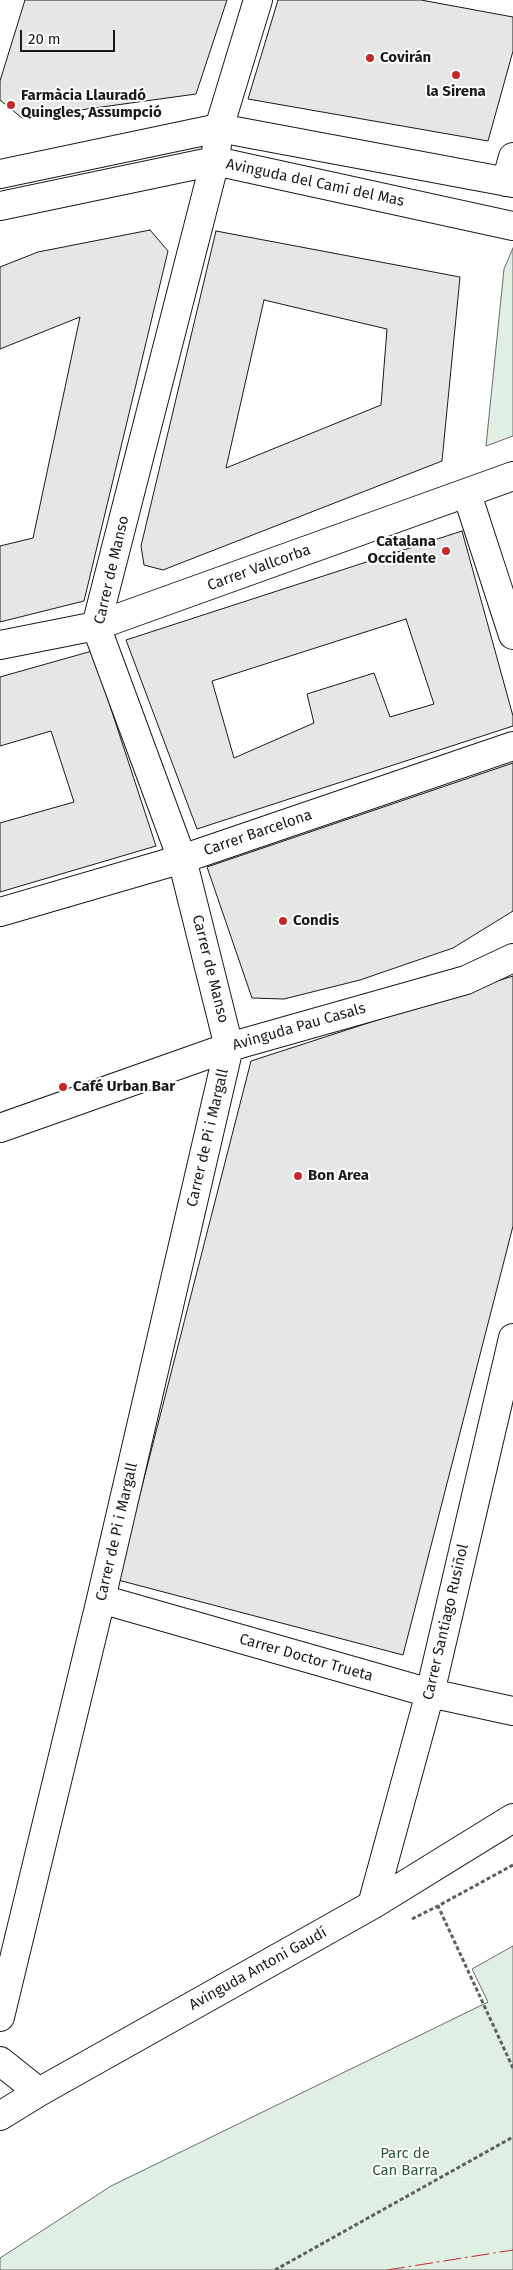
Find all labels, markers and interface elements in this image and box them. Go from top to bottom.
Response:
scale bar [22,20,118,52]
text: 20 m [28,30,61,48]
place label: Covirán [380,49,431,67]
marker: Covirán [364,52,376,64]
marker: la Sirena [450,69,462,81]
place label: la Sirena [426,83,486,101]
place label: Farmàcia Llauradó Quingles, Assumpció [21,87,162,122]
marker: Farmàcia Llauradó Quingles, Assumpció [5,99,17,111]
street label: Avinguda del Camí del Mas [224,155,406,211]
street label: Carrer de Manso [91,514,133,626]
place label: Catalana Occidente [368,533,436,568]
street label: Carrer Vallcorba [205,541,313,595]
marker: Catalana Occidente [440,545,452,557]
street label: Carrer Barcelona [202,806,314,860]
place label: Condis [293,912,339,930]
street label: Carrer de Manso [188,913,232,1025]
marker: Condis [277,915,289,927]
street label: Avinguda Pau Casals [230,999,368,1055]
street label: Carrer de Pi i Margall [183,1067,233,1209]
place label: Café Urban Bar [73,1078,175,1096]
marker: Café Urban Bar [57,1081,69,1093]
place label: Bon Area [308,1167,369,1185]
marker: Bon Area [292,1170,304,1182]
street label: Carrer de Pi i Margall [92,1461,142,1603]
street label: Carrer Santiago Rusiñol [419,1542,473,1702]
street label: Carrer Doctor Trueta [237,1630,375,1686]
street label: Avinguda Antoni Gaudí [186,1924,330,2014]
park label: Parc de Can Barra [372,2145,438,2180]

